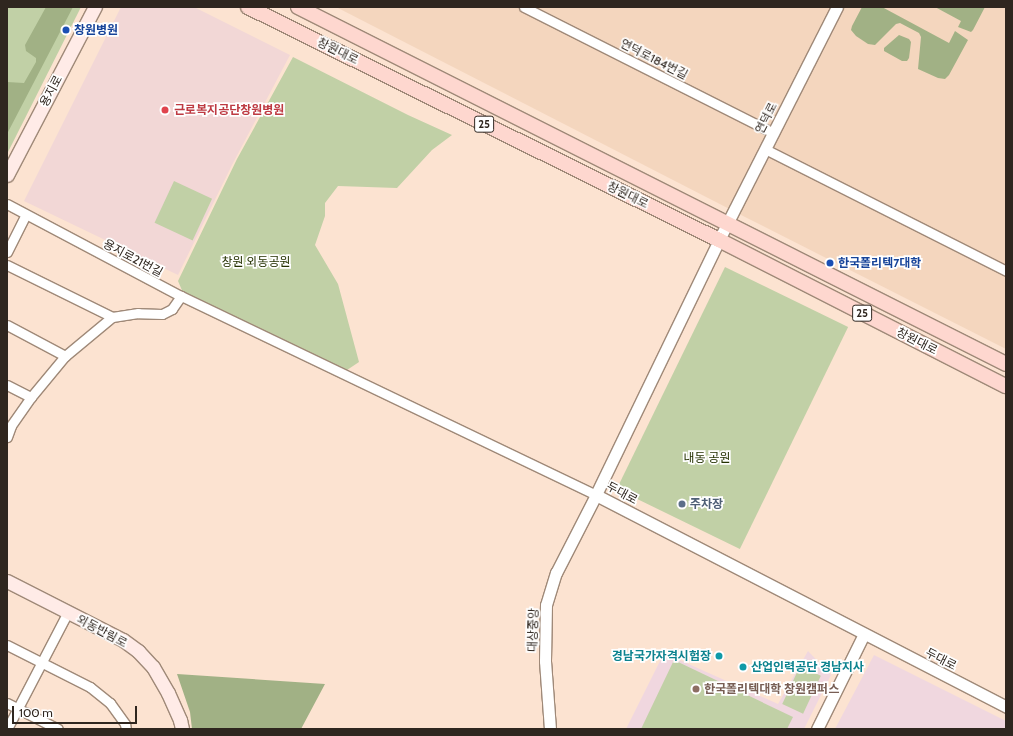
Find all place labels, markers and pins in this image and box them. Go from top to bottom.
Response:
place label: 창원병원 [74,23,118,37]
marker: 창원병원 [61,25,71,35]
place label: 근로복지공단창원병원 [174,103,284,117]
marker: 근로복지공단창원병원 [159,104,171,116]
place label: 한국폴리텍7대학 [838,256,921,270]
marker: 한국폴리텍7대학 [825,258,835,268]
place label: 주차장 [690,497,723,511]
marker: 주차장 [677,499,687,509]
place label: 경남국가자격시험장 [612,649,711,663]
marker: 경남국가자격시험장 [714,651,724,661]
place label: 산업인력공단 경남지사 [751,660,864,674]
marker: 산업인력공단 경남지사 [738,662,748,672]
place label: 한국폴리텍대학 창원캠퍼스 [704,682,839,696]
marker: 한국폴리텍대학 창원캠퍼스 [691,684,701,694]

